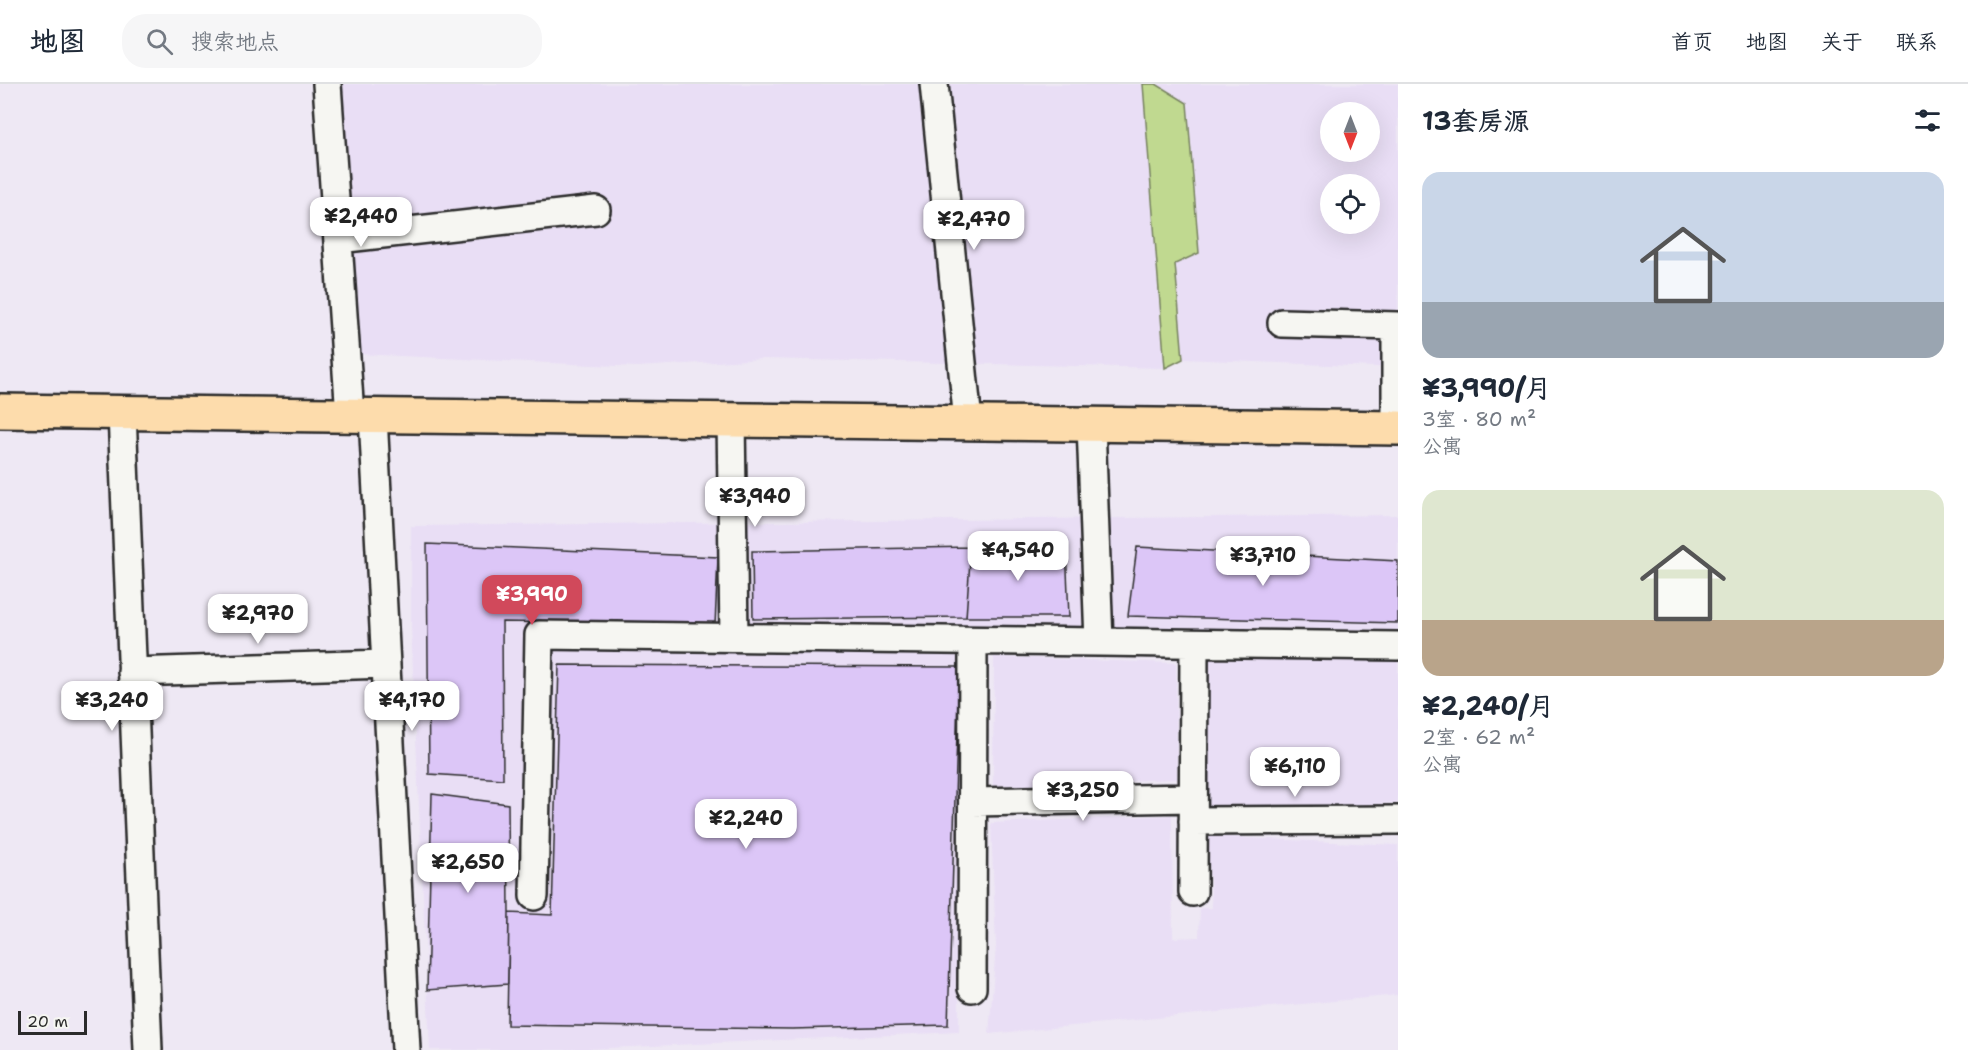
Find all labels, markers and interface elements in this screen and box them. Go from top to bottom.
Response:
search box [122,14,542,68]
text: 地图 [30,22,86,60]
icon: search [143,25,176,58]
text: 搜索地点 [191,27,279,56]
text: 首页 [1671,28,1713,56]
text: 地图 [1746,28,1788,56]
text: 关于 [1821,28,1863,56]
text: 联系 [1896,28,1938,56]
north arrow [1320,102,1380,162]
map controls [1320,102,1380,234]
text: 13套房源 [1422,103,1530,138]
icon: filters [1911,104,1944,137]
button: locate [1320,174,1380,234]
pin: ¥2,440 [312,197,410,248]
pin: ¥2,470 [925,200,1023,251]
text: ¥2,440 [324,203,398,229]
text: ¥2,470 [937,206,1011,232]
icon: home [1629,211,1737,319]
text: ¥3,990/月 [1422,370,1551,405]
text: 3室 · 80 m² [1422,406,1536,432]
text: 公寓 [1422,433,1462,459]
pin: ¥3,940 [706,477,804,528]
text: ¥3,940 [719,483,791,509]
icon: home [1629,529,1737,637]
pin: ¥4,540 [969,531,1067,582]
pin: ¥3,710 [1214,536,1312,587]
text: ¥4,540 [982,537,1054,563]
text: ¥3,710 [1230,542,1296,568]
pin: ¥3,990 [483,575,581,626]
text: ¥3,990 [496,581,568,607]
pin: ¥2,970 [209,594,307,645]
text: ¥2,970 [222,600,294,626]
pin: ¥3,240 [63,681,161,732]
pin: ¥4,170 [363,681,461,732]
text: ¥3,240 [75,687,149,713]
text: ¥4,170 [378,687,446,713]
text: ¥2,240/月 [1422,688,1554,723]
text: 2室 · 62 m² [1422,724,1535,750]
pin: ¥6,110 [1246,747,1344,798]
text: 公寓 [1422,751,1462,777]
text: ¥6,110 [1264,753,1326,779]
pin: ¥3,250 [1034,771,1132,822]
text: ¥3,250 [1047,777,1119,803]
pin: ¥2,240 [697,799,795,850]
text: ¥2,240 [709,805,783,831]
pin: ¥2,650 [419,843,517,894]
text: ¥2,650 [431,849,505,875]
scale bar [18,1008,87,1036]
text: 20 m [27,1011,68,1032]

